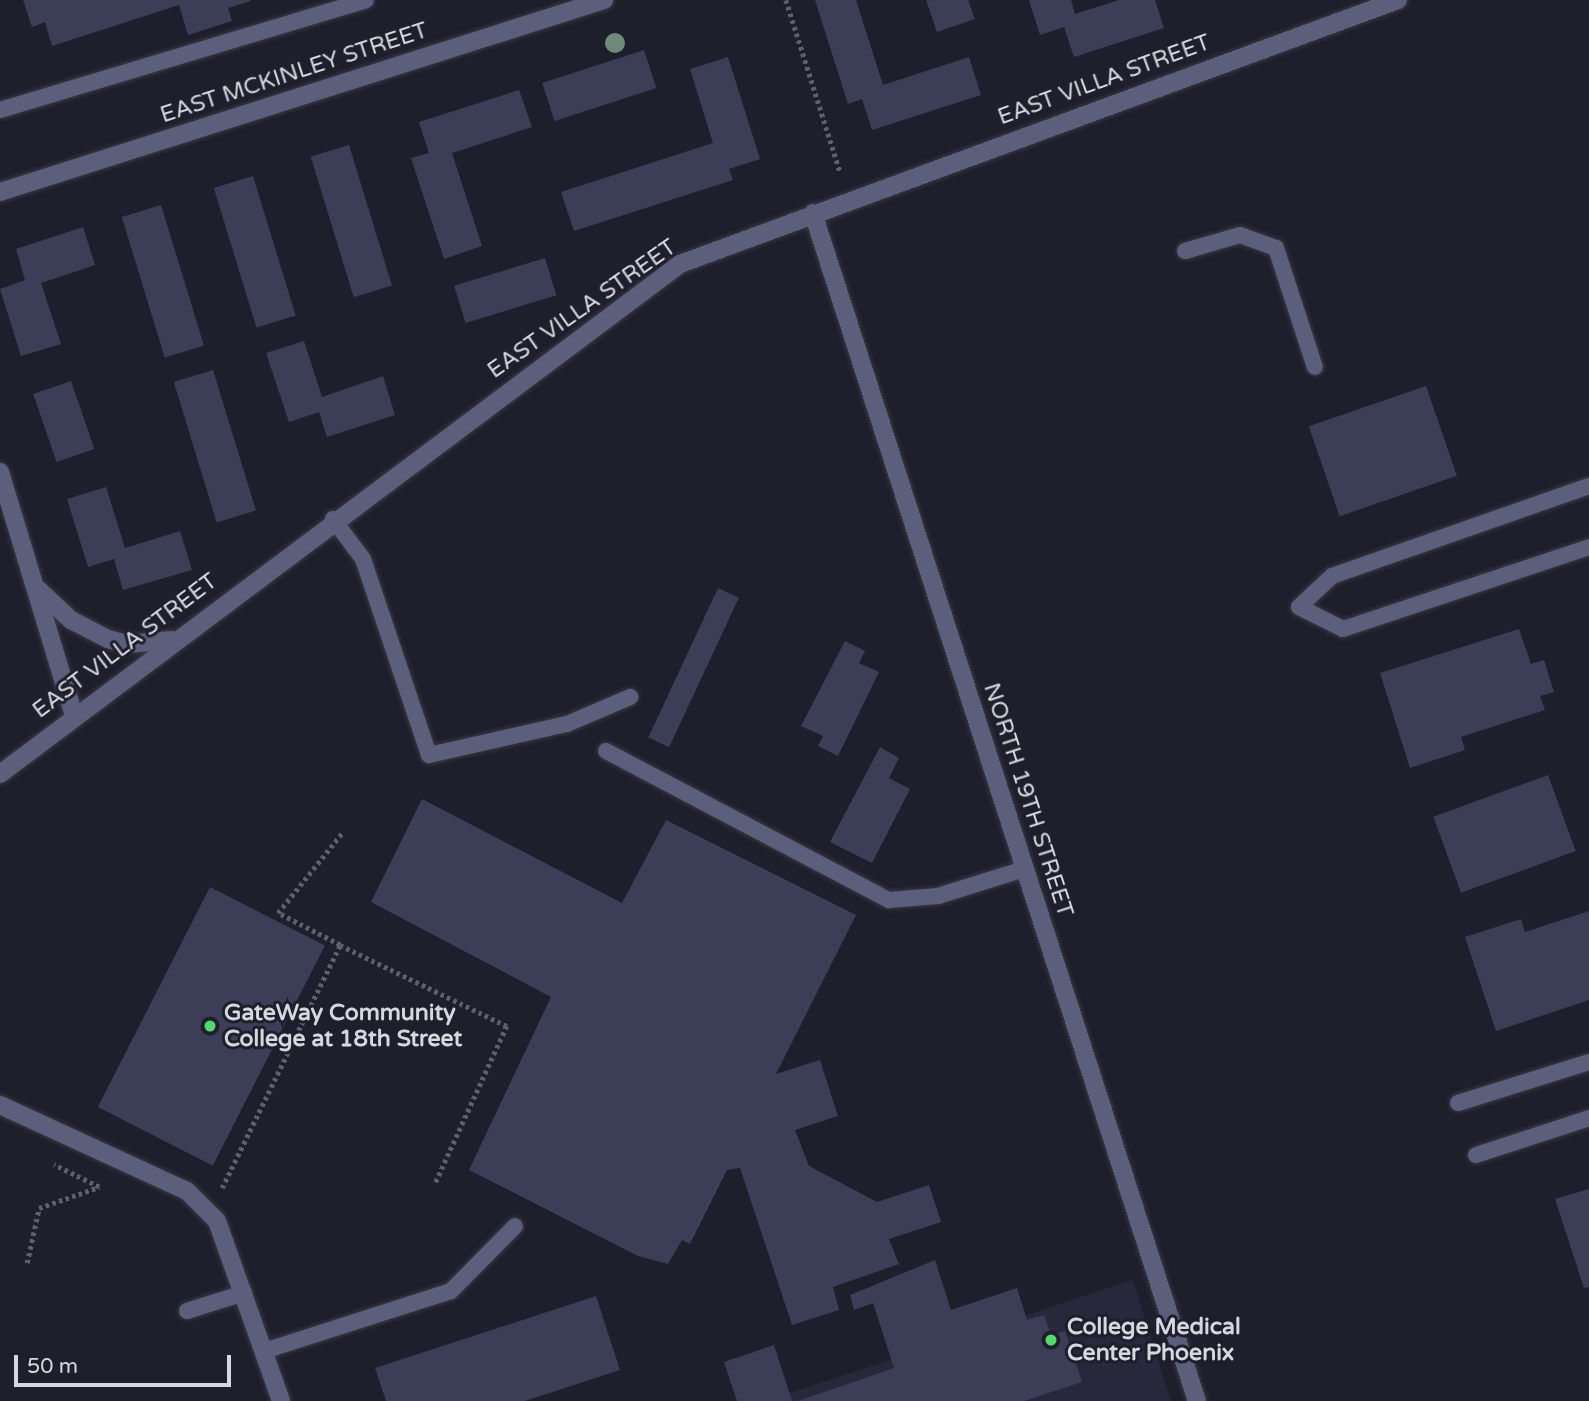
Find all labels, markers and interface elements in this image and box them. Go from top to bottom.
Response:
street label: EAST MCKINLEY STREET [157,17,431,129]
street label: EAST VILLA STREET [994,29,1214,131]
street label: EAST VILLA STREET [482,233,682,385]
street label: EAST VILLA STREET [27,568,223,724]
street label: NORTH 19TH STREET [977,680,1079,920]
place label: GateWay Community College at 18th Street [224,999,462,1053]
marker: GateWay Community College at 18th Street [202,1018,218,1034]
place label: College Medical Center Phoenix [1067,1313,1241,1367]
marker: College Medical Center Phoenix [1041,1330,1061,1350]
scale bar [18,1342,234,1386]
text: 50 m [27,1354,78,1379]

